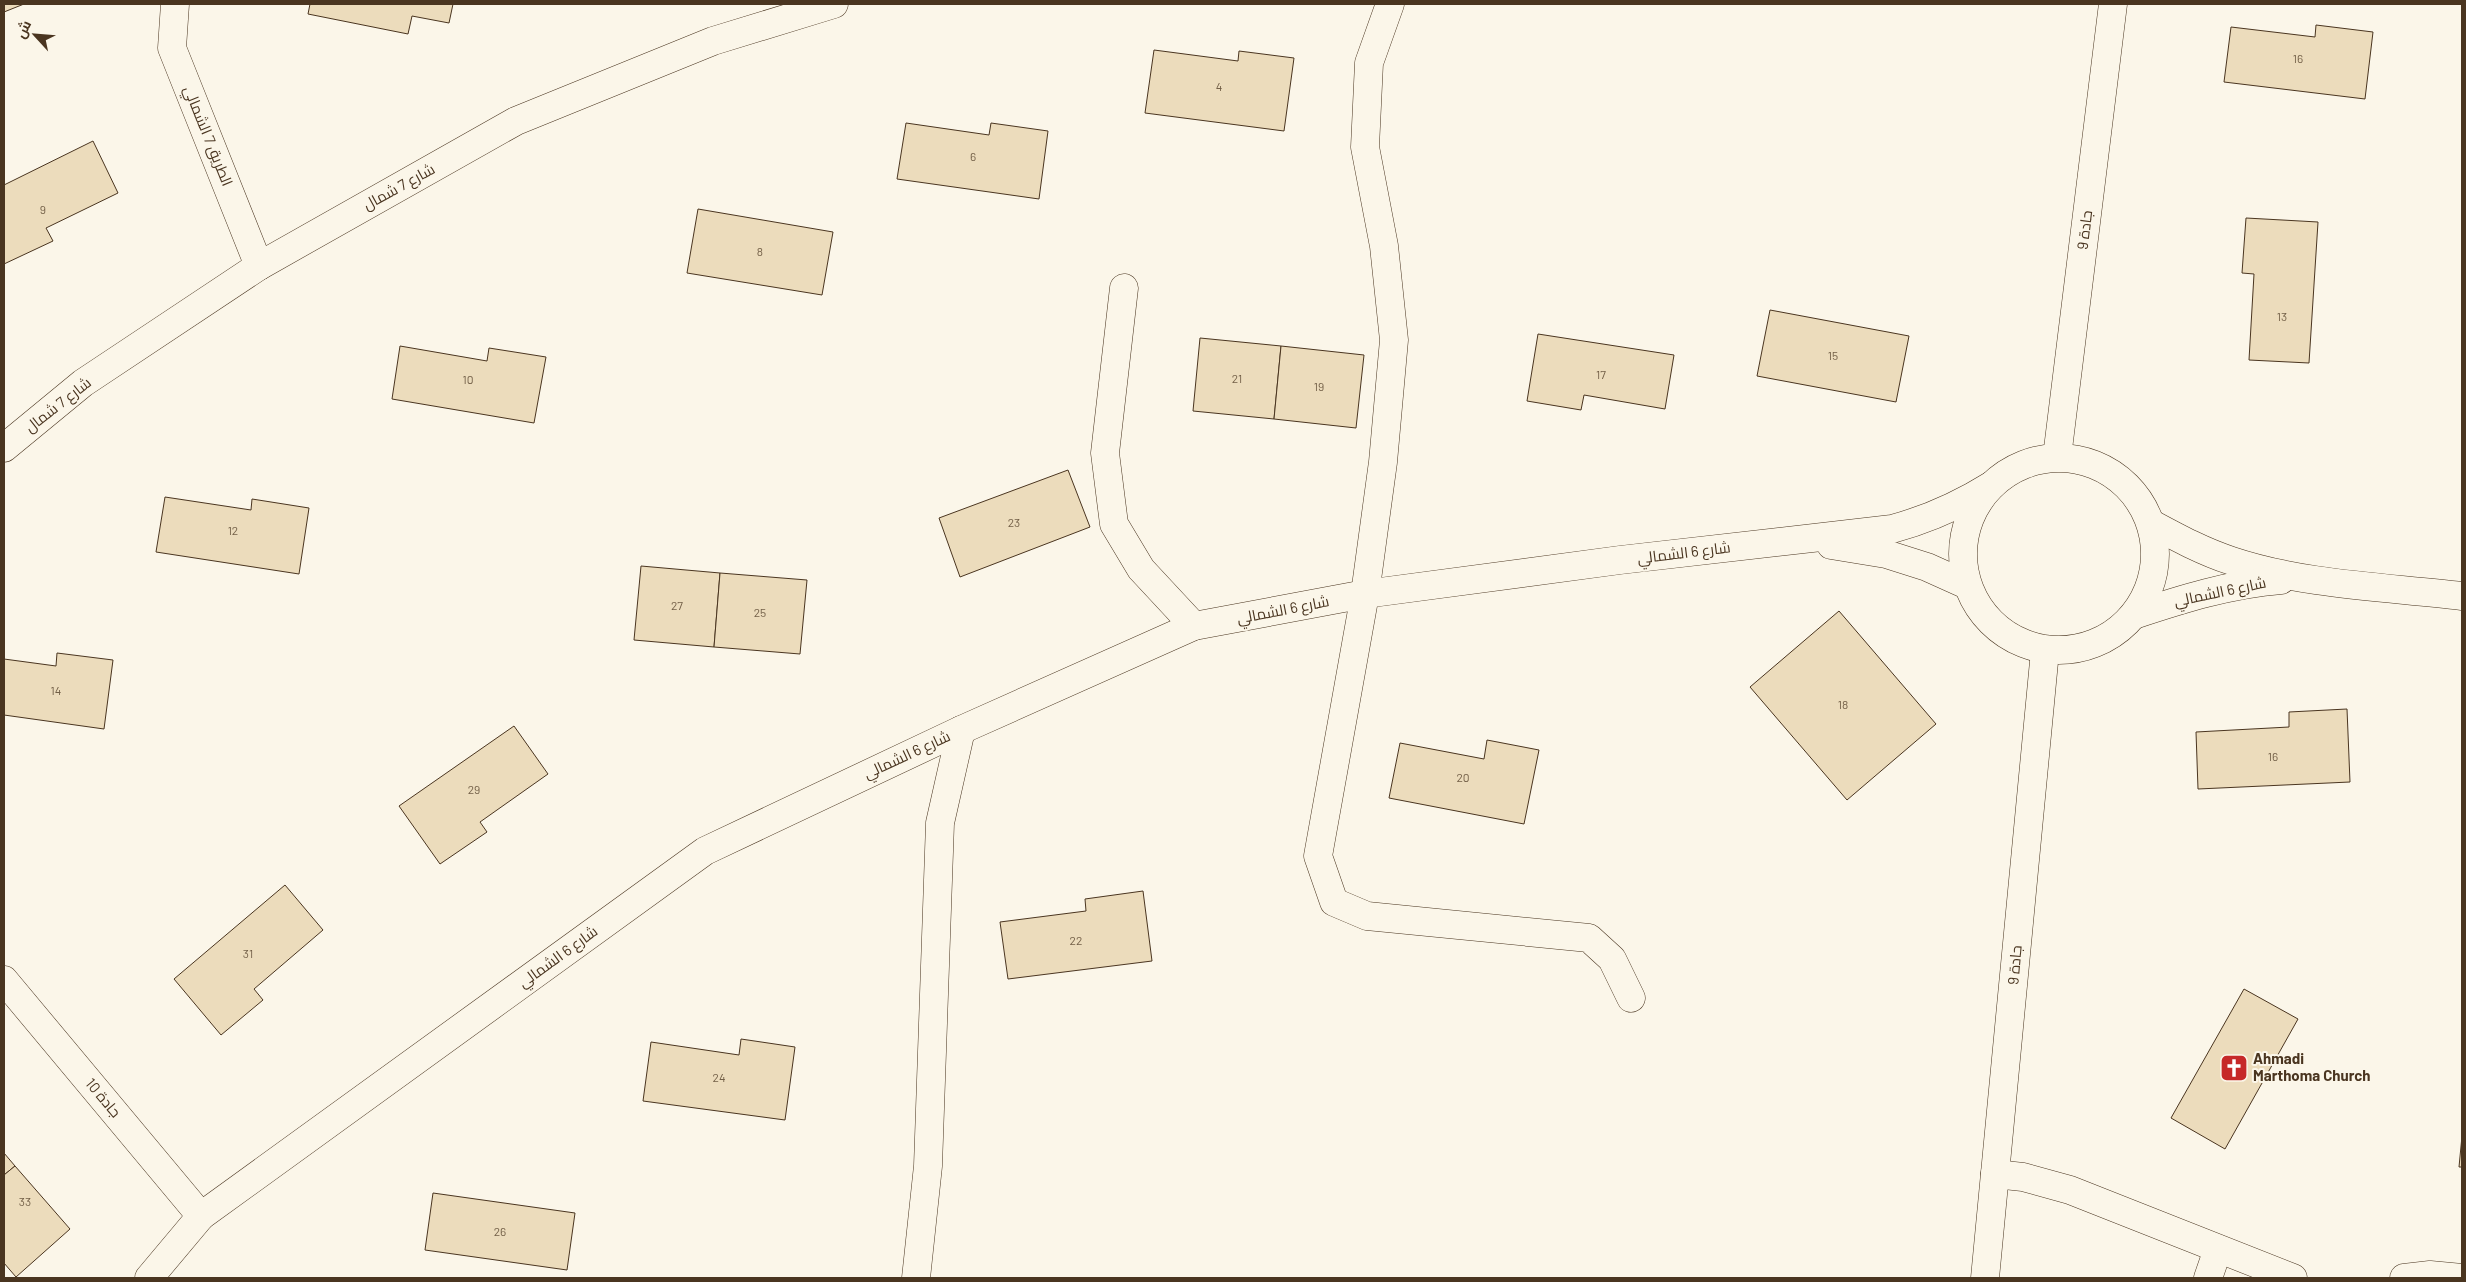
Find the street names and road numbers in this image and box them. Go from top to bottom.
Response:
street label: الطريق 7 الشمالي [177,83,237,190]
street label: شارع 7 شمال [360,159,439,216]
street label: جادة 9 [2073,209,2095,251]
street label: شارع 7 شمال [21,373,96,438]
street label: شارع 6 الشمالي [1636,537,1732,571]
street label: شارع 6 الشمالي [2172,572,2268,613]
street label: شارع 6 الشمالي [1235,591,1331,631]
street label: شارع 6 الشمالي [860,726,955,786]
street label: شارع 6 الشمالي [514,921,603,994]
street label: جادة 9 [2003,944,2025,985]
street label: جادة 10 [82,1074,125,1121]

